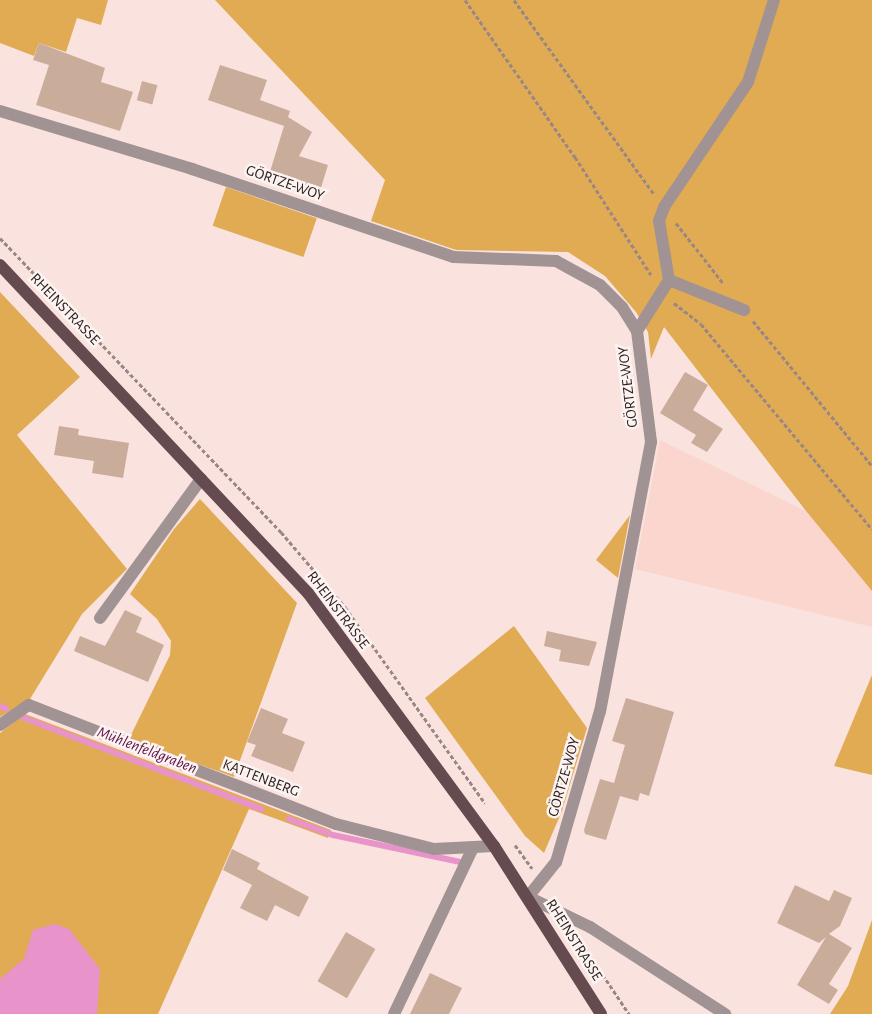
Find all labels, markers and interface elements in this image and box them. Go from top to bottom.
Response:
street label: GÖRTZE-WOY [243,161,327,205]
street label: RHEINSTRASSE [26,269,104,349]
street label: GÖRTZE-WOY [614,345,642,429]
street label: RHEINSTRASSE [303,568,373,652]
water label: Mühlenfeldgraben [94,722,200,778]
street label: GÖRTZE-WOY [544,735,584,819]
street label: KATTENBERG [220,755,302,801]
street label: RHEINSTRASSE [542,896,606,984]

